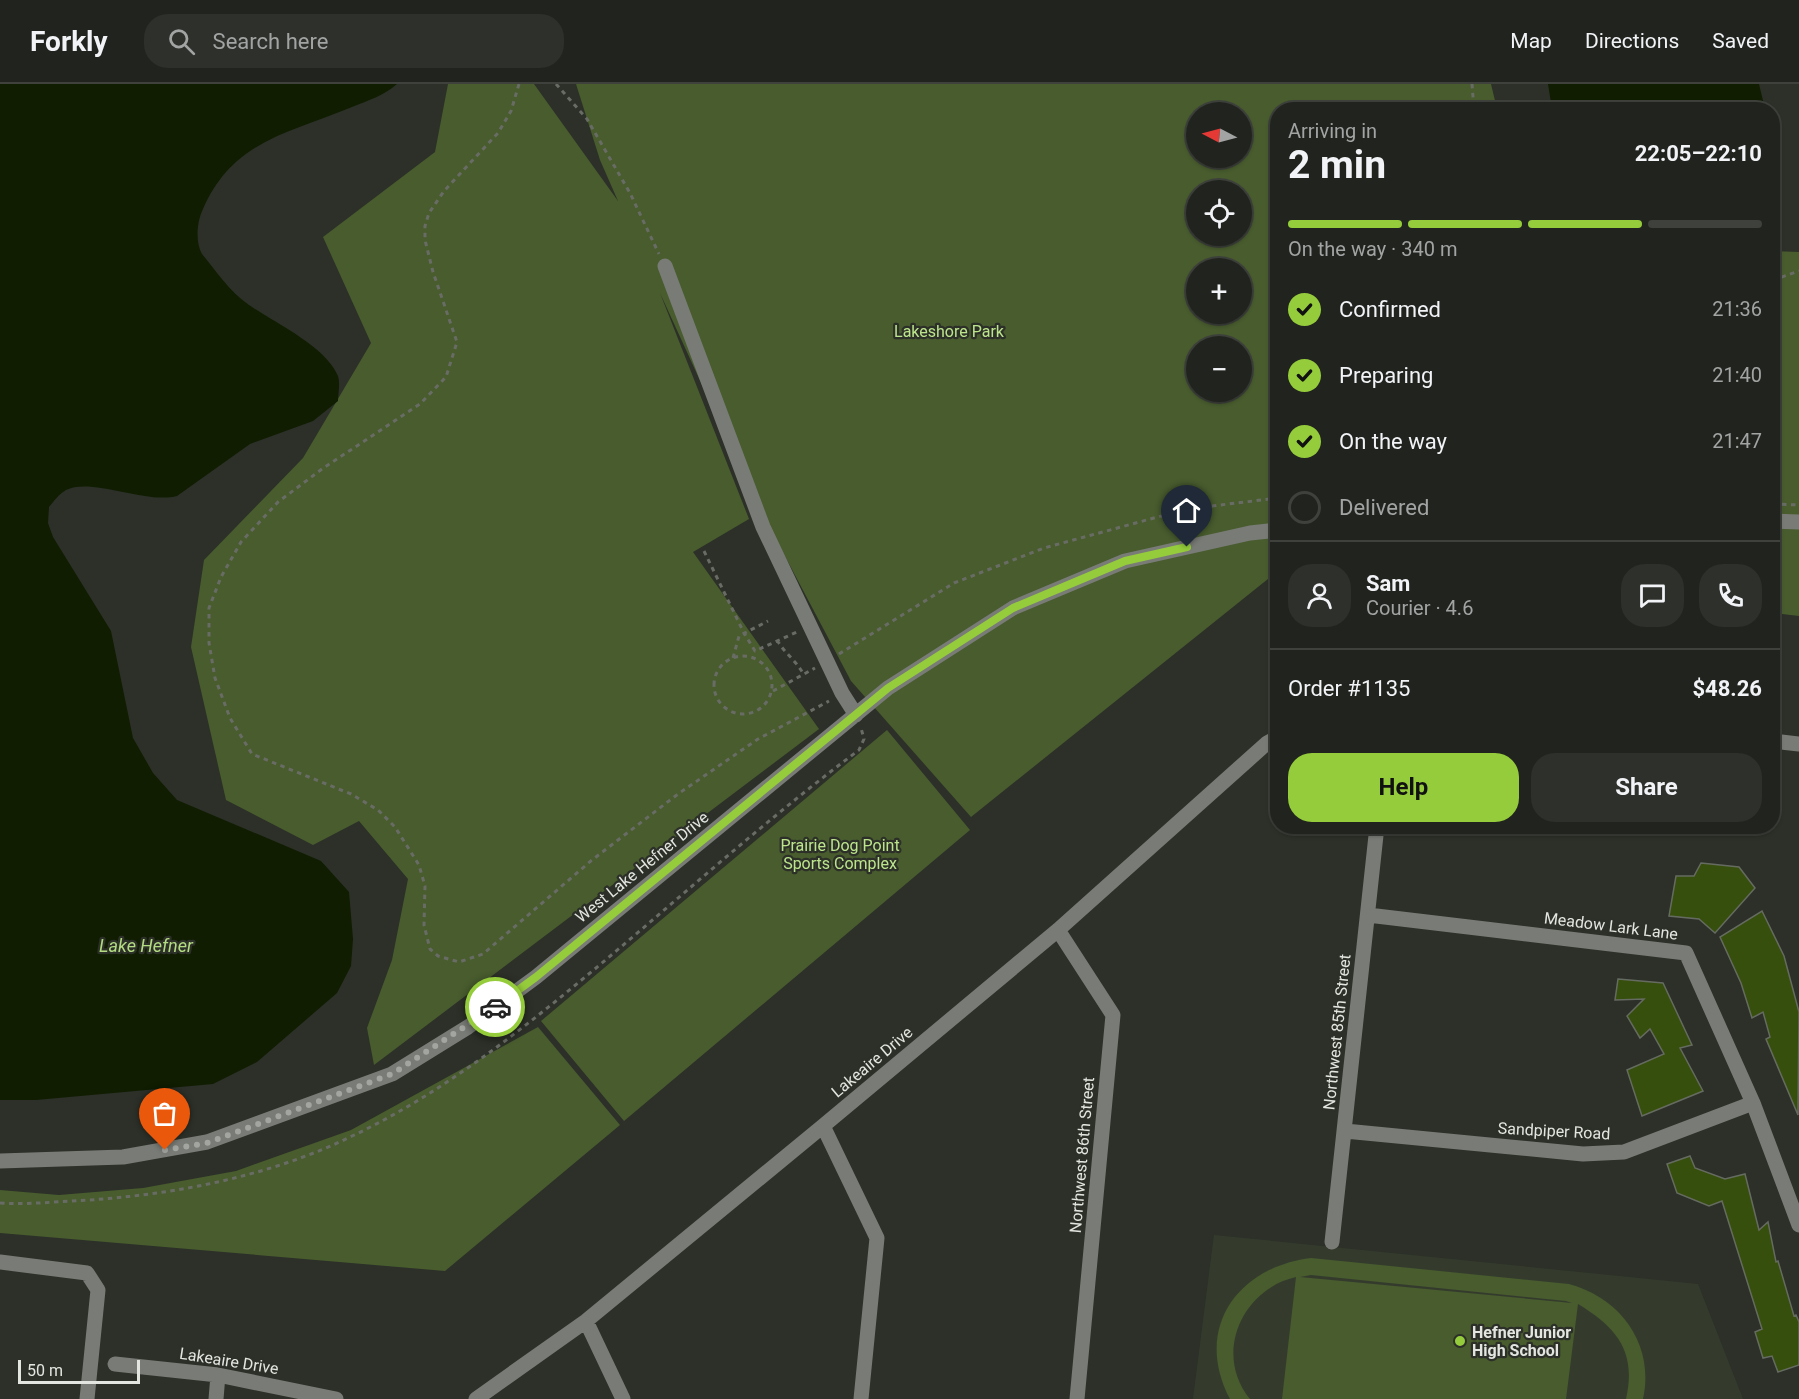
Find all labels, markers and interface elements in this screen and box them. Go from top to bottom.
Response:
search box [144,14,564,68]
text: Forkly [30,25,108,58]
icon: search [165,25,198,58]
text: Search here [213,29,328,54]
text: Map [1510,29,1552,53]
text: Directions [1585,29,1679,53]
text: Saved [1712,29,1769,53]
north arrow [1186,102,1252,168]
map controls [1186,102,1252,402]
text: Arriving in [1288,119,1377,143]
text: 22:05–22:10 [1635,141,1762,166]
text: 2 min [1288,142,1386,188]
button: locate [1186,180,1252,246]
text: On the way · 340 m [1288,237,1457,261]
button: + [1186,258,1252,324]
icon: check [1288,293,1321,326]
text: Confirmed [1339,297,1441,322]
text: 21:36 [1712,297,1762,321]
park label: Lakeshore Park [894,322,1005,341]
button: − [1186,336,1252,402]
icon: check [1288,359,1321,392]
text: Preparing [1339,363,1433,388]
text: 21:40 [1712,363,1762,387]
icon: check [1288,425,1321,458]
text: On the way [1339,429,1447,454]
text: 21:47 [1712,429,1762,453]
pin [1161,485,1212,547]
icon: home [1170,494,1203,527]
text: Delivered [1339,495,1429,520]
button: person [1288,564,1351,627]
button: chat [1621,564,1684,627]
button: phone [1699,564,1762,627]
text: Sam [1366,571,1410,596]
text: Courier · 4.6 [1366,596,1473,620]
text: Order #1135 [1288,676,1410,701]
text: $48.26 [1693,676,1762,701]
button: Help [1288,753,1519,822]
button: Share [1531,753,1762,822]
street label: West Lake Hefner Drive [572,807,712,927]
park label: Prairie Dog Point Sports Complex [780,836,900,873]
street label: Meadow Lark Lane [1543,908,1679,944]
water label: Lake Hefner [99,935,194,956]
street label: Northwest 85th Street [1319,953,1355,1111]
courier [465,977,525,1037]
icon: car [479,991,512,1024]
street label: Lakeaire Drive [828,1023,916,1101]
street label: Northwest 86th Street [1066,1076,1098,1234]
pin [139,1088,190,1150]
icon: bag [148,1097,181,1130]
street label: Sandpiper Road [1497,1119,1611,1143]
place label: Hefner Junior High School [1472,1323,1571,1360]
marker: Hefner Junior High School [1453,1334,1467,1348]
street label: Lakeaire Drive [178,1344,280,1378]
scale bar [18,1357,140,1384]
text: 50 m [27,1361,63,1380]

